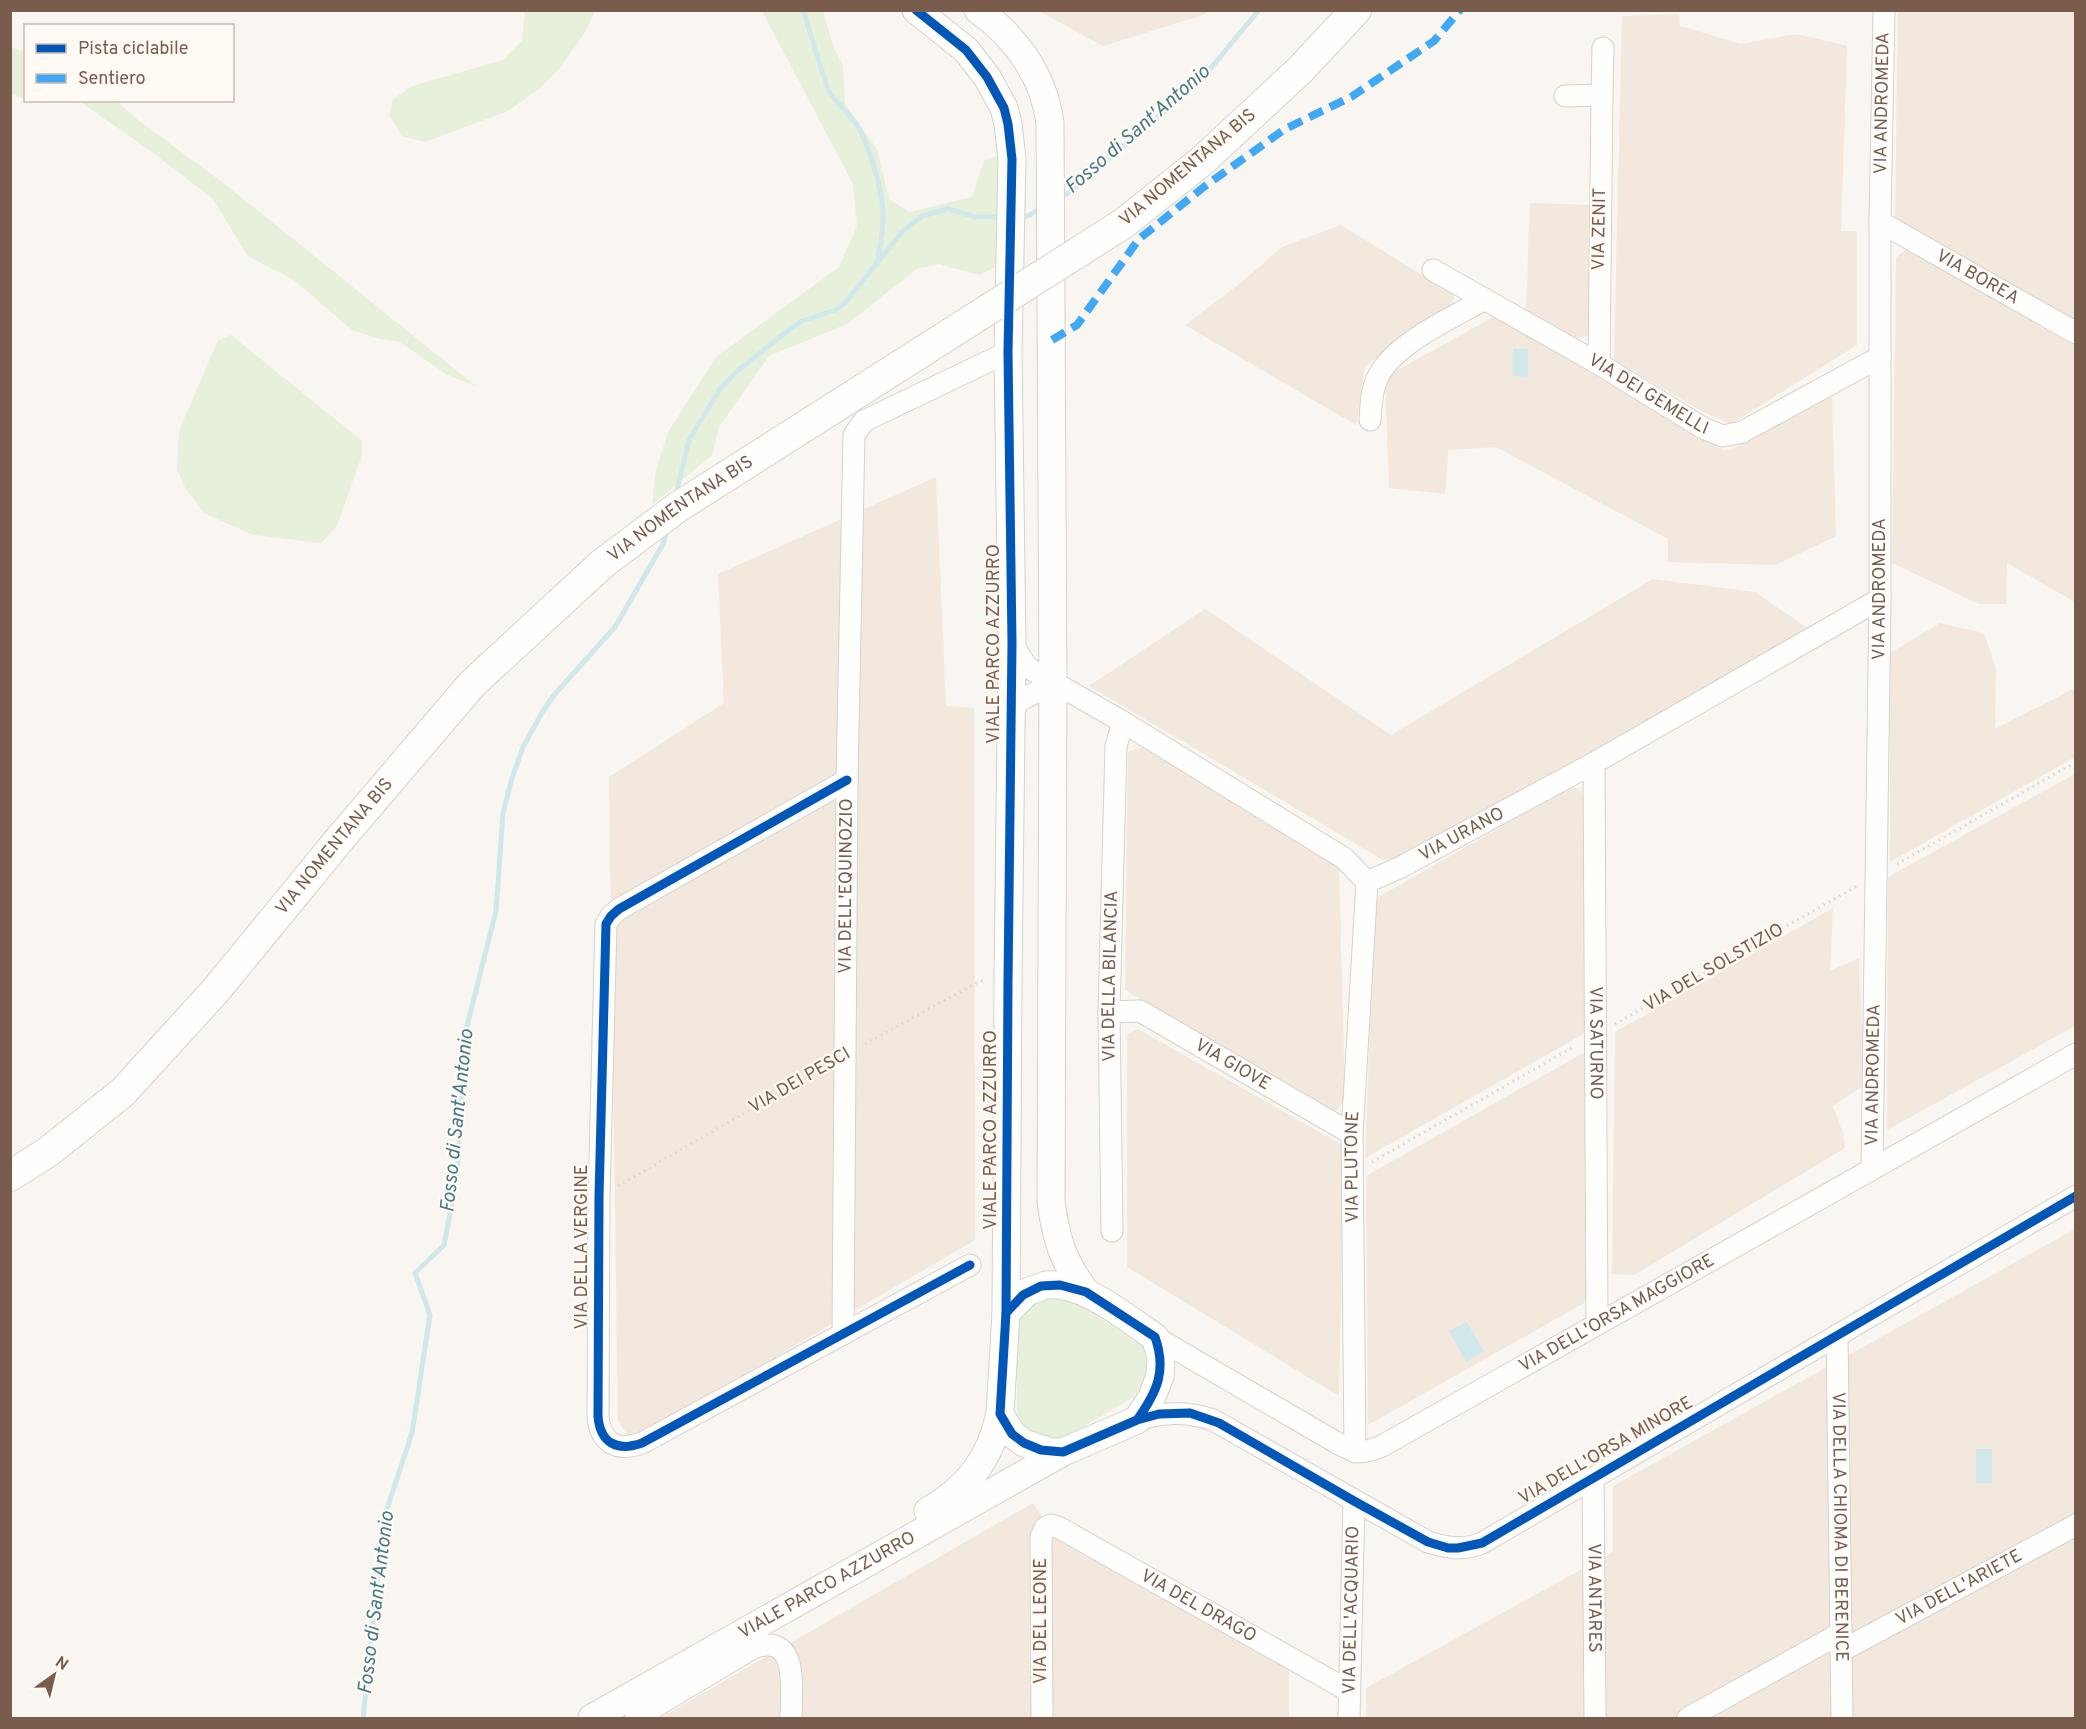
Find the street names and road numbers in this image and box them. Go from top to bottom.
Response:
street label: VIA ANDROMEDA [1869,32,1895,174]
street label: VIA NOMENTANA BIS [1115,104,1261,232]
street label: VIA ZENIT [1588,187,1612,271]
street label: VIA BOREA [1932,244,2023,310]
street label: VIA DEI GEMELLI [1584,349,1712,441]
street label: VIA NOMENTANA BIS [603,451,757,567]
street label: VIA ANDROMEDA [1868,518,1892,660]
street label: VIALE PARCO AZZURRO [983,544,1006,744]
street label: VIA NOMENTANA BIS [271,773,398,920]
street label: VIA DELL'EQUINOZIO [834,798,858,974]
street label: VIA URANO [1415,802,1508,867]
street label: VIA DELLA BILANCIA [1097,890,1124,1062]
street label: VIA DEL SOLSTIZIO [1640,919,1788,1017]
street label: VIA SATURNO [1584,986,1607,1100]
street label: VIA ANDROMEDA [1861,1004,1886,1146]
street label: VIALE PARCO AZZURRO [980,1030,1003,1230]
street label: VIA GIOVE [1190,1034,1275,1096]
street label: VIA DEI PESCI [745,1043,855,1119]
street label: VIA PLUTONE [1340,1110,1365,1223]
street label: VIA DELLA VERGINE [571,1164,594,1330]
street label: VIA DELL'ORSA MAGGIORE [1515,1249,1719,1378]
street label: VIA DELL'ORSA MINORE [1515,1392,1697,1510]
street label: VIA DELLA CHIOMA DI BERENICE [1826,1392,1853,1662]
street label: VIA DELL'ACQUARIO [1338,1525,1365,1695]
street label: VIALE PARCO AZZURRO [734,1526,920,1644]
street label: VIA ANTARES [1582,1543,1606,1653]
street label: VIA DELL'ARIETE [1892,1544,2026,1631]
street label: VIA DEL LEONE [1030,1558,1053,1684]
street label: VIA DEL DRAGO [1136,1564,1261,1648]

